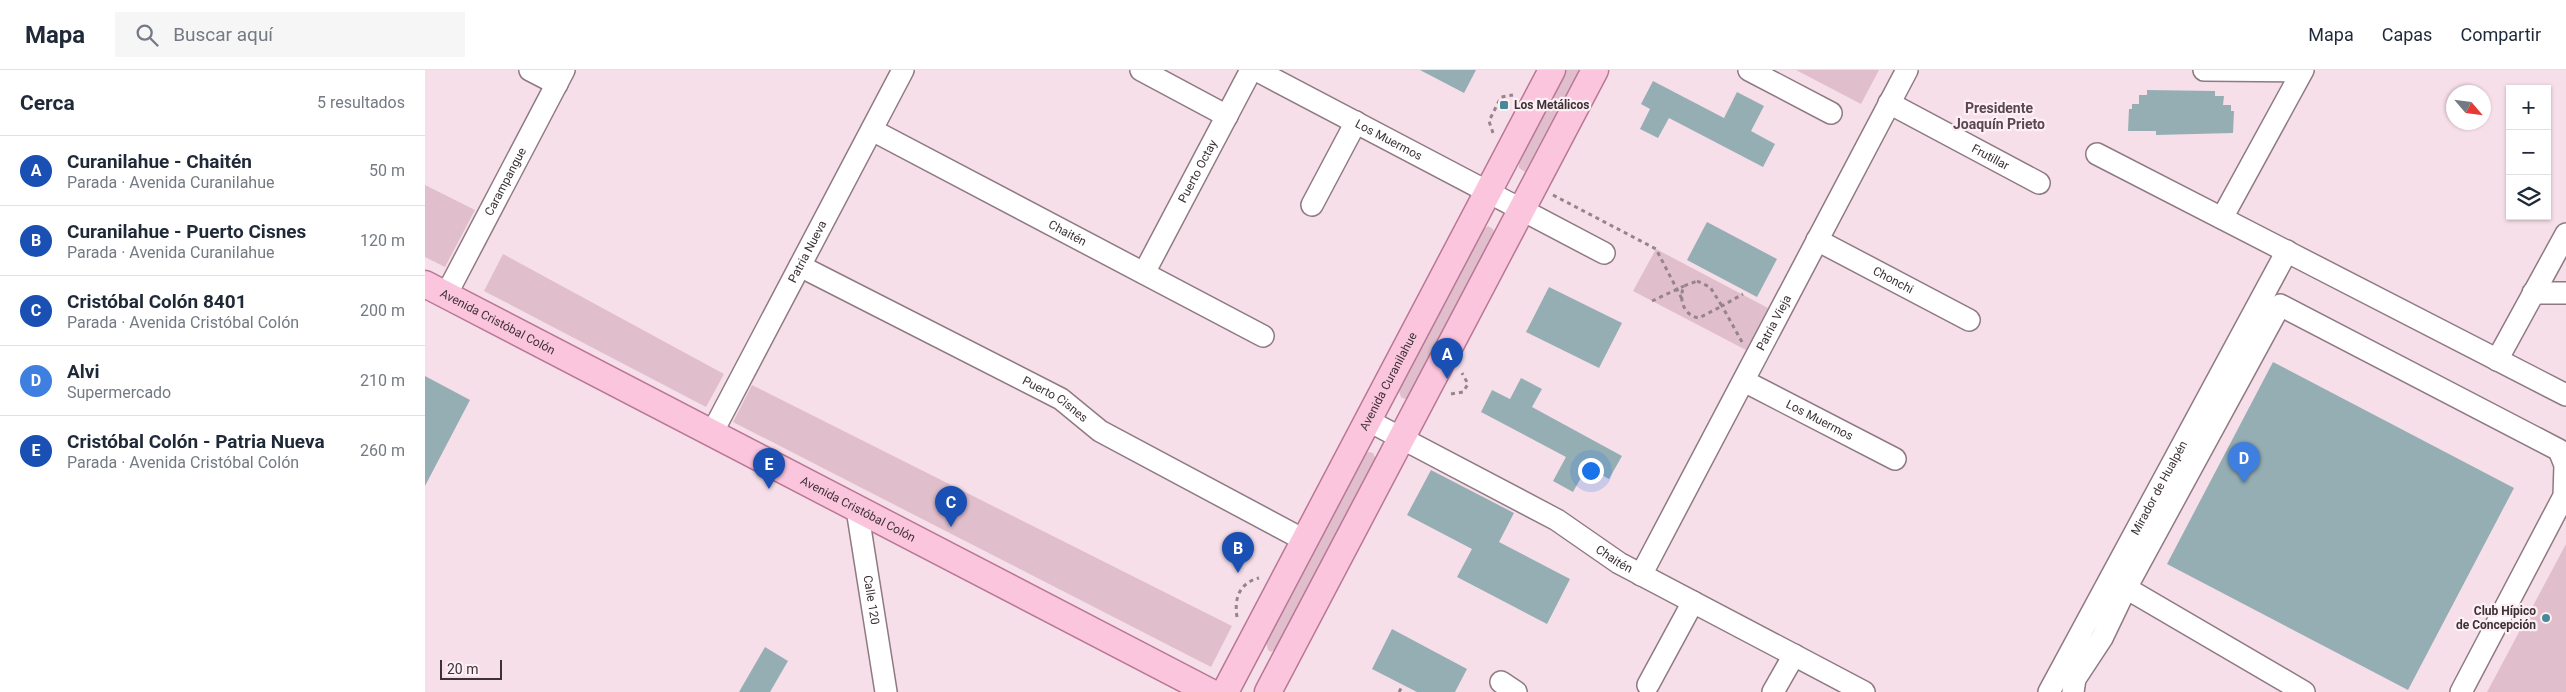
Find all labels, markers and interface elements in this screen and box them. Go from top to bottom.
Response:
search box [115,12,465,57]
text: Mapa [25,21,85,49]
icon: search [133,21,161,49]
text: Buscar aquí [173,23,273,46]
text: Mapa [2308,24,2354,45]
text: Capas [2382,24,2432,45]
text: Compartir [2460,24,2541,45]
north arrow [2446,85,2491,130]
map controls [2506,85,2551,220]
button: + [2506,85,2551,130]
text: Cerca [20,91,75,115]
text: 5 resultados [317,93,405,112]
place label: Los Metálicos [1514,98,1589,112]
marker: Los Metálicos [1498,99,1510,111]
district label: Presidente Joaquín Prieto [1953,100,2045,132]
street label: Los Muermos [1353,116,1425,163]
button: − [2506,130,2551,175]
street label: Puerto Octay [1175,137,1220,205]
street label: Frutillar [1969,141,2012,173]
street label: Carampangue [482,145,529,218]
text: Curanilahue - Chaitén [67,150,252,173]
text: A [31,161,41,180]
text: 50 m [369,161,405,180]
text: Parada · Avenida Curanilahue [67,173,274,192]
button: layers [2506,175,2551,220]
street label: Chaitén [1046,217,1089,249]
street label: Patria Nueva [785,218,830,285]
text: Curanilahue - Puerto Cisnes [67,220,306,243]
text: B [31,231,41,250]
text: 120 m [360,231,405,250]
text: Parada · Avenida Curanilahue [67,243,274,262]
street label: Chonchi [1870,264,1916,296]
street label: Avenida Cristóbal Colón [438,286,558,357]
text: Cristóbal Colón 8401 [67,290,247,313]
street label: Patria Vieja [1753,293,1794,353]
text: C [31,301,41,320]
text: 200 m [360,301,405,320]
text: Parada · Avenida Cristóbal Colón [67,313,299,332]
street label: Avenida Curanilahue [1357,330,1420,433]
pin: A [1431,338,1463,379]
text: Alvi [67,360,99,383]
text: D [31,371,41,390]
text: 210 m [360,371,405,390]
street label: Puerto Cisnes [1020,374,1091,425]
text: Supermercado [67,383,171,402]
street label: Los Muermos [1784,397,1855,443]
text: Cristóbal Colón - Patria Nueva [67,430,325,453]
street label: Mirador de Hualpén [2128,438,2190,537]
text: E [32,441,41,460]
text: 260 m [360,441,405,460]
pin: D [2228,442,2260,483]
pin: E [753,448,785,489]
text: Parada · Avenida Cristóbal Colón [67,453,299,472]
your location [1578,458,1604,484]
street label: Avenida Cristóbal Colón [798,473,918,545]
pin: C [935,486,967,527]
pin: B [1222,532,1254,573]
street label: Chaitén [1593,542,1635,576]
street label: Calle 120 [861,574,882,626]
place label: Club Hípico de Concepción [2456,604,2536,632]
marker: Club Hípico de Concepción [2540,612,2552,624]
scale bar [440,657,503,680]
text: 20 m [447,661,479,677]

